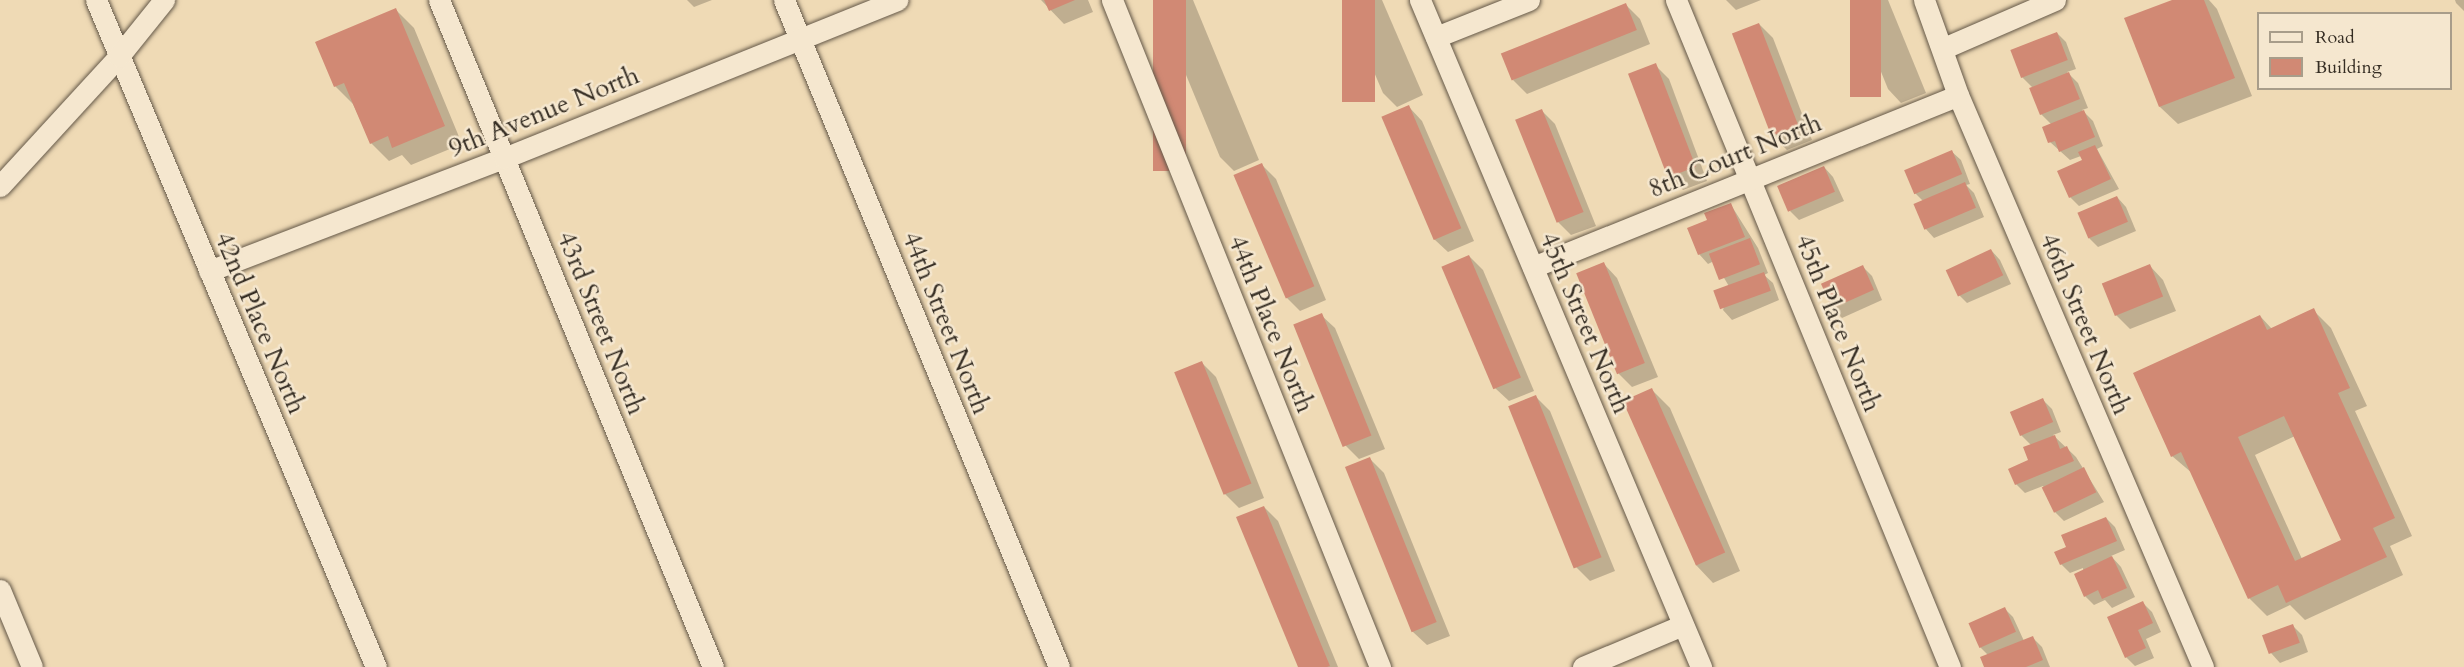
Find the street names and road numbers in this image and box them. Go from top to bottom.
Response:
street label: 9th Avenue North [444,60,644,164]
street label: 8th Court North [1644,107,1826,205]
street label: 42nd Place North [208,227,312,419]
street label: 43rd Street North [550,227,652,419]
street label: 44th Street North [895,227,997,419]
street label: 45th Street North [1533,228,1637,418]
street label: 46th Street North [2033,229,2137,419]
street label: 45th Place North [1788,230,1888,416]
street label: 44th Place North [1221,231,1321,417]

